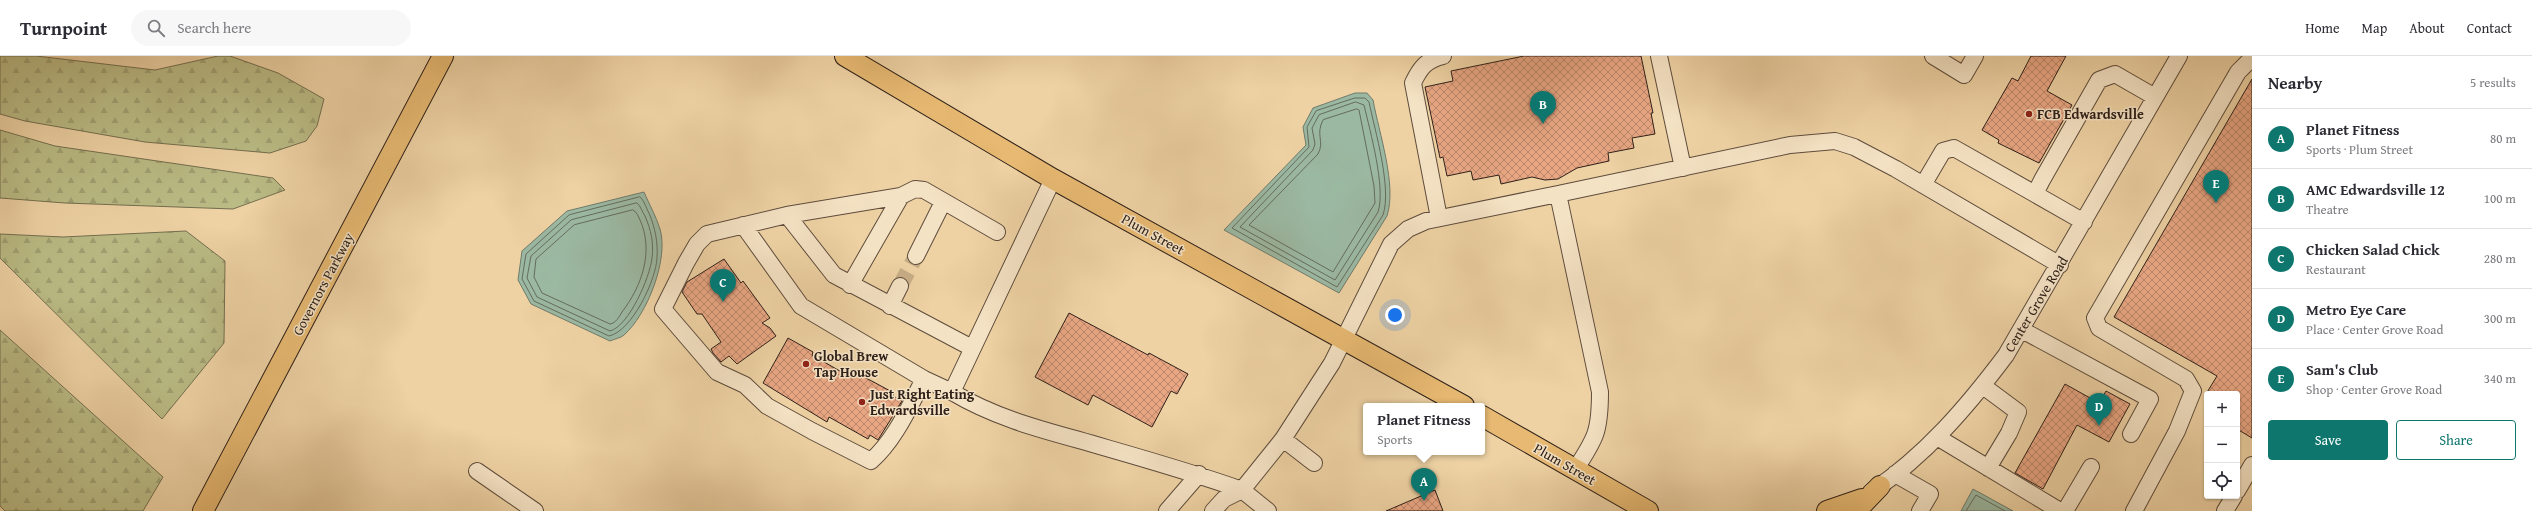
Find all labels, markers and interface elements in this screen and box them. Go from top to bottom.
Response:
search box [131,10,411,46]
text: Turnpoint [20,14,107,42]
icon: search [145,17,167,39]
text: Search here [177,17,251,38]
text: Home [2305,18,2340,38]
text: Map [2362,18,2387,38]
text: About [2409,18,2445,38]
text: Contact [2467,18,2512,38]
text: Nearby [2268,70,2322,95]
text: 5 results [2470,73,2516,92]
pin: B [1530,91,1556,124]
place label: FCB Edwardsville [2037,104,2144,124]
marker: FCB Edwardsville [2024,109,2034,119]
text: Planet Fitness [2306,119,2399,140]
text: A [2277,129,2285,148]
text: 80 m [2490,129,2516,148]
text: Sports · Plum Street [2306,140,2413,159]
pin: E [2203,170,2229,203]
text: AMC Edwardsville 12 [2306,179,2445,200]
text: B [2277,189,2285,208]
text: 100 m [2484,189,2516,208]
text: Theatre [2306,200,2349,219]
street label: Plum Street [1118,209,1188,259]
street label: Governors Parkway [287,229,359,339]
text: Chicken Salad Chick [2306,239,2439,260]
text: C [2277,249,2285,268]
text: 280 m [2484,249,2516,268]
street label: Center Grove Road [1999,252,2073,356]
text: Restaurant [2306,260,2366,279]
pin: C [710,269,736,302]
text: Metro Eye Care [2306,299,2406,320]
your location [1385,305,1405,325]
text: D [2277,309,2285,328]
text: 300 m [2484,309,2516,328]
text: Place · Center Grove Road [2306,320,2443,339]
place label: Global Brew Tap House [814,346,889,382]
marker: Global Brew Tap House [801,359,811,369]
text: Sam's Club [2306,359,2378,380]
text: E [2278,369,2284,388]
text: 340 m [2484,369,2516,388]
text: Shop · Center Grove Road [2306,380,2442,399]
place label: Just Right Eating Edwardsville [868,384,975,420]
map controls [2204,391,2240,499]
button: + [2204,391,2240,427]
pin: D [2086,393,2112,426]
marker: Just Right Eating Edwardsville [857,397,867,407]
popup [1363,403,1485,455]
text: Planet Fitness [1377,409,1471,430]
button: Save [2268,420,2388,460]
button: Share [2396,420,2516,460]
button: − [2204,427,2240,463]
text: Sports [1377,430,1412,449]
street label: Plum Street [1530,438,1600,490]
button: locate [2204,463,2240,499]
pin: A [1411,468,1437,501]

